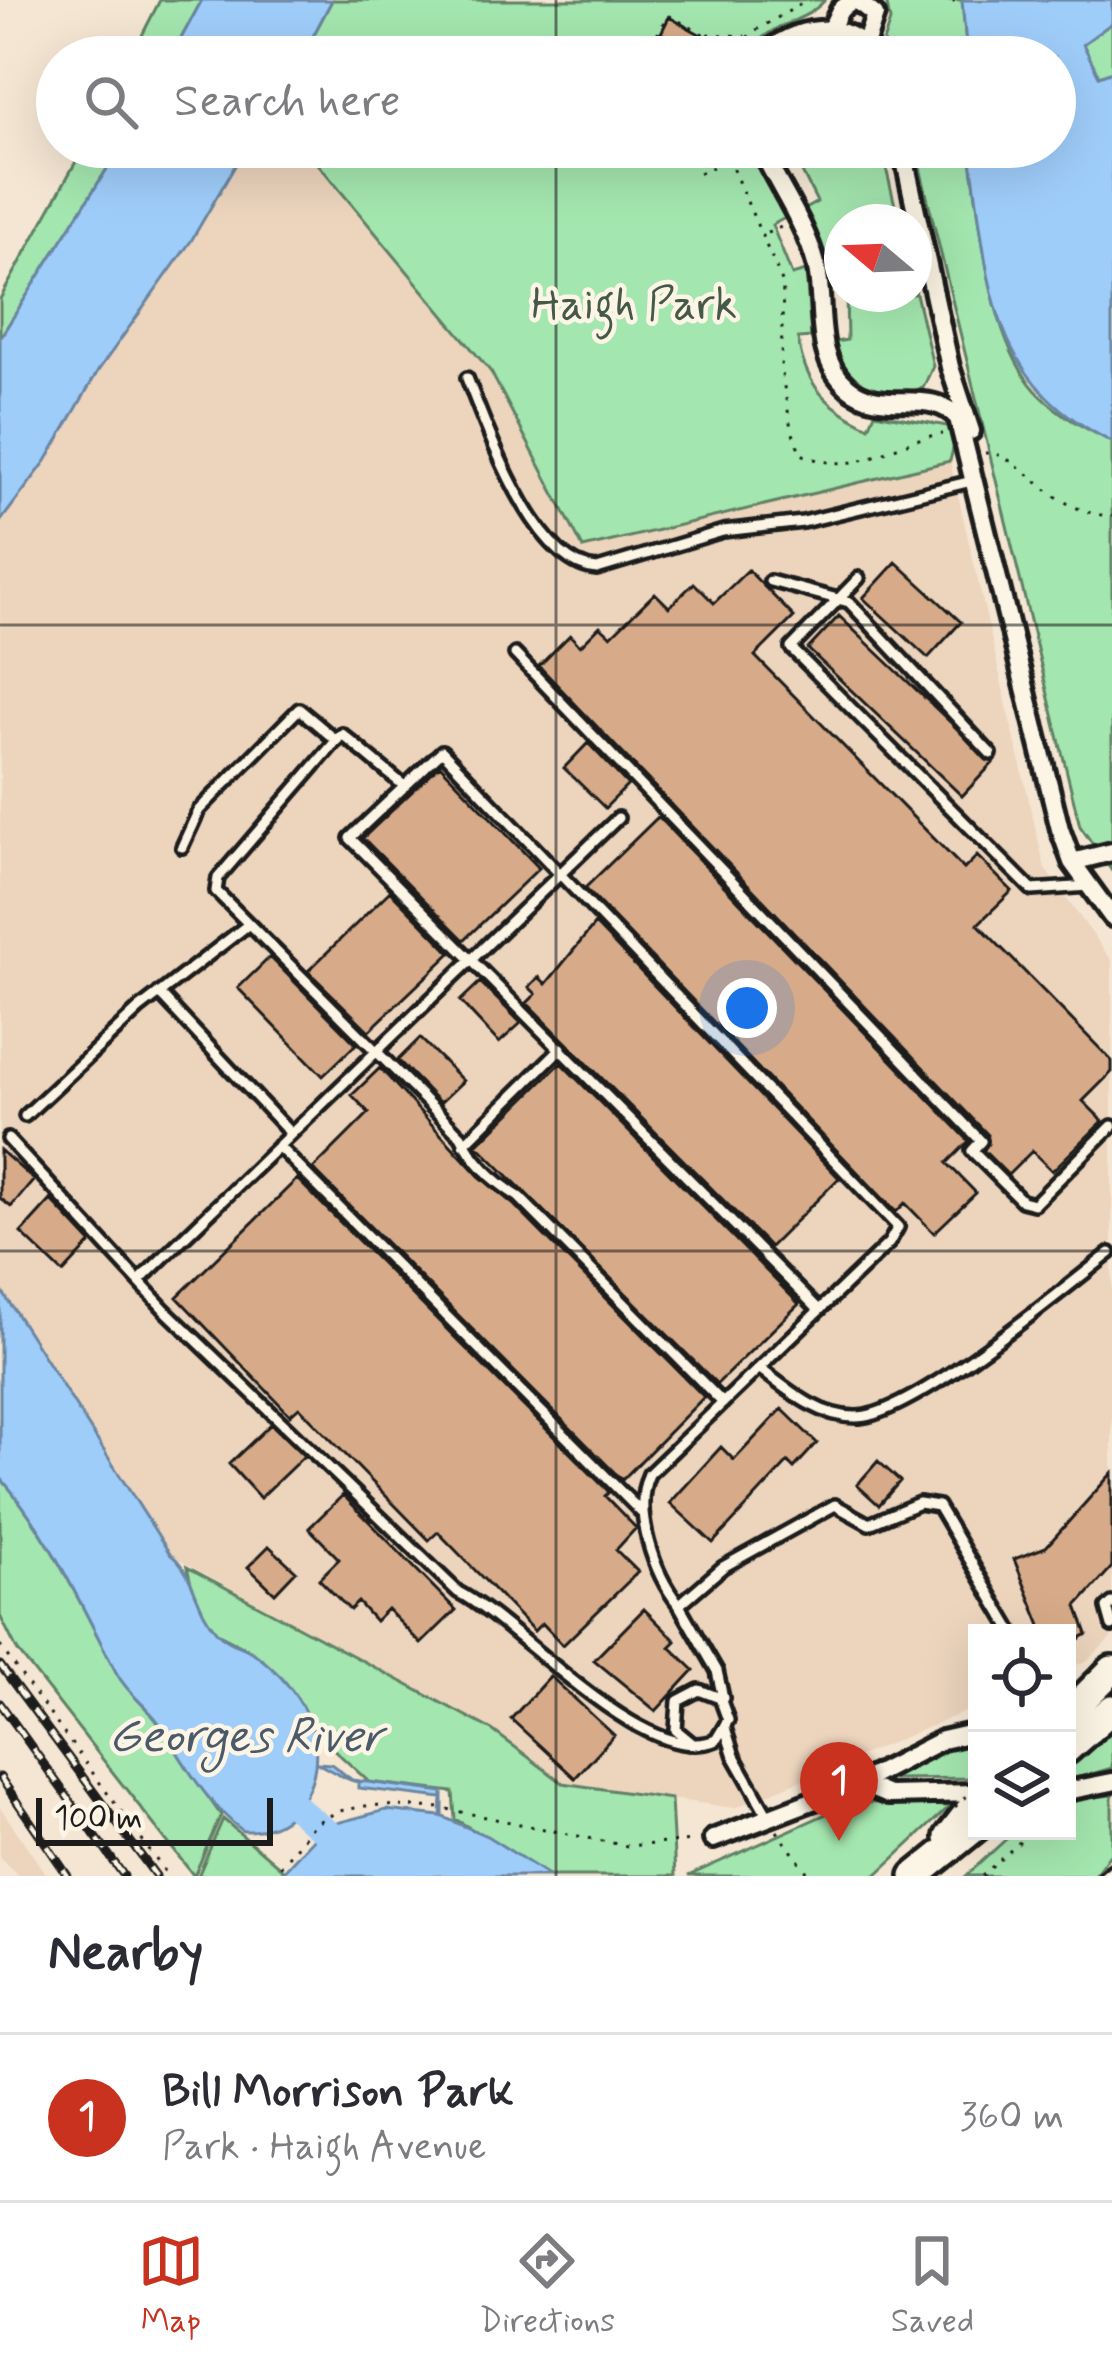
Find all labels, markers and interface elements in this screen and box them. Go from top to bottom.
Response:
search box [36,36,1076,168]
icon: search [78,69,144,135]
text: Search here [174,73,401,132]
north arrow [824,204,932,312]
park label: Haigh Park [531,276,737,340]
your location [717,978,777,1038]
map controls [968,1624,1076,1840]
button: locate [968,1624,1076,1732]
water label: Georges River [108,1706,388,1773]
button: layers [968,1732,1076,1840]
pin: 1 [800,1742,878,1841]
scale bar [36,1792,273,1845]
text: 100 m [54,1797,143,1841]
text: Nearby [48,1921,203,1987]
text: Bill Morrison Park [162,2063,514,2122]
text: 1 [78,2092,96,2143]
text: 360 m [960,2092,1064,2143]
text: Park · Haigh Avenue [162,2122,486,2173]
tab: Map [138,2228,204,2344]
tab: Directions [479,2228,615,2344]
tab: Saved [891,2228,974,2344]

